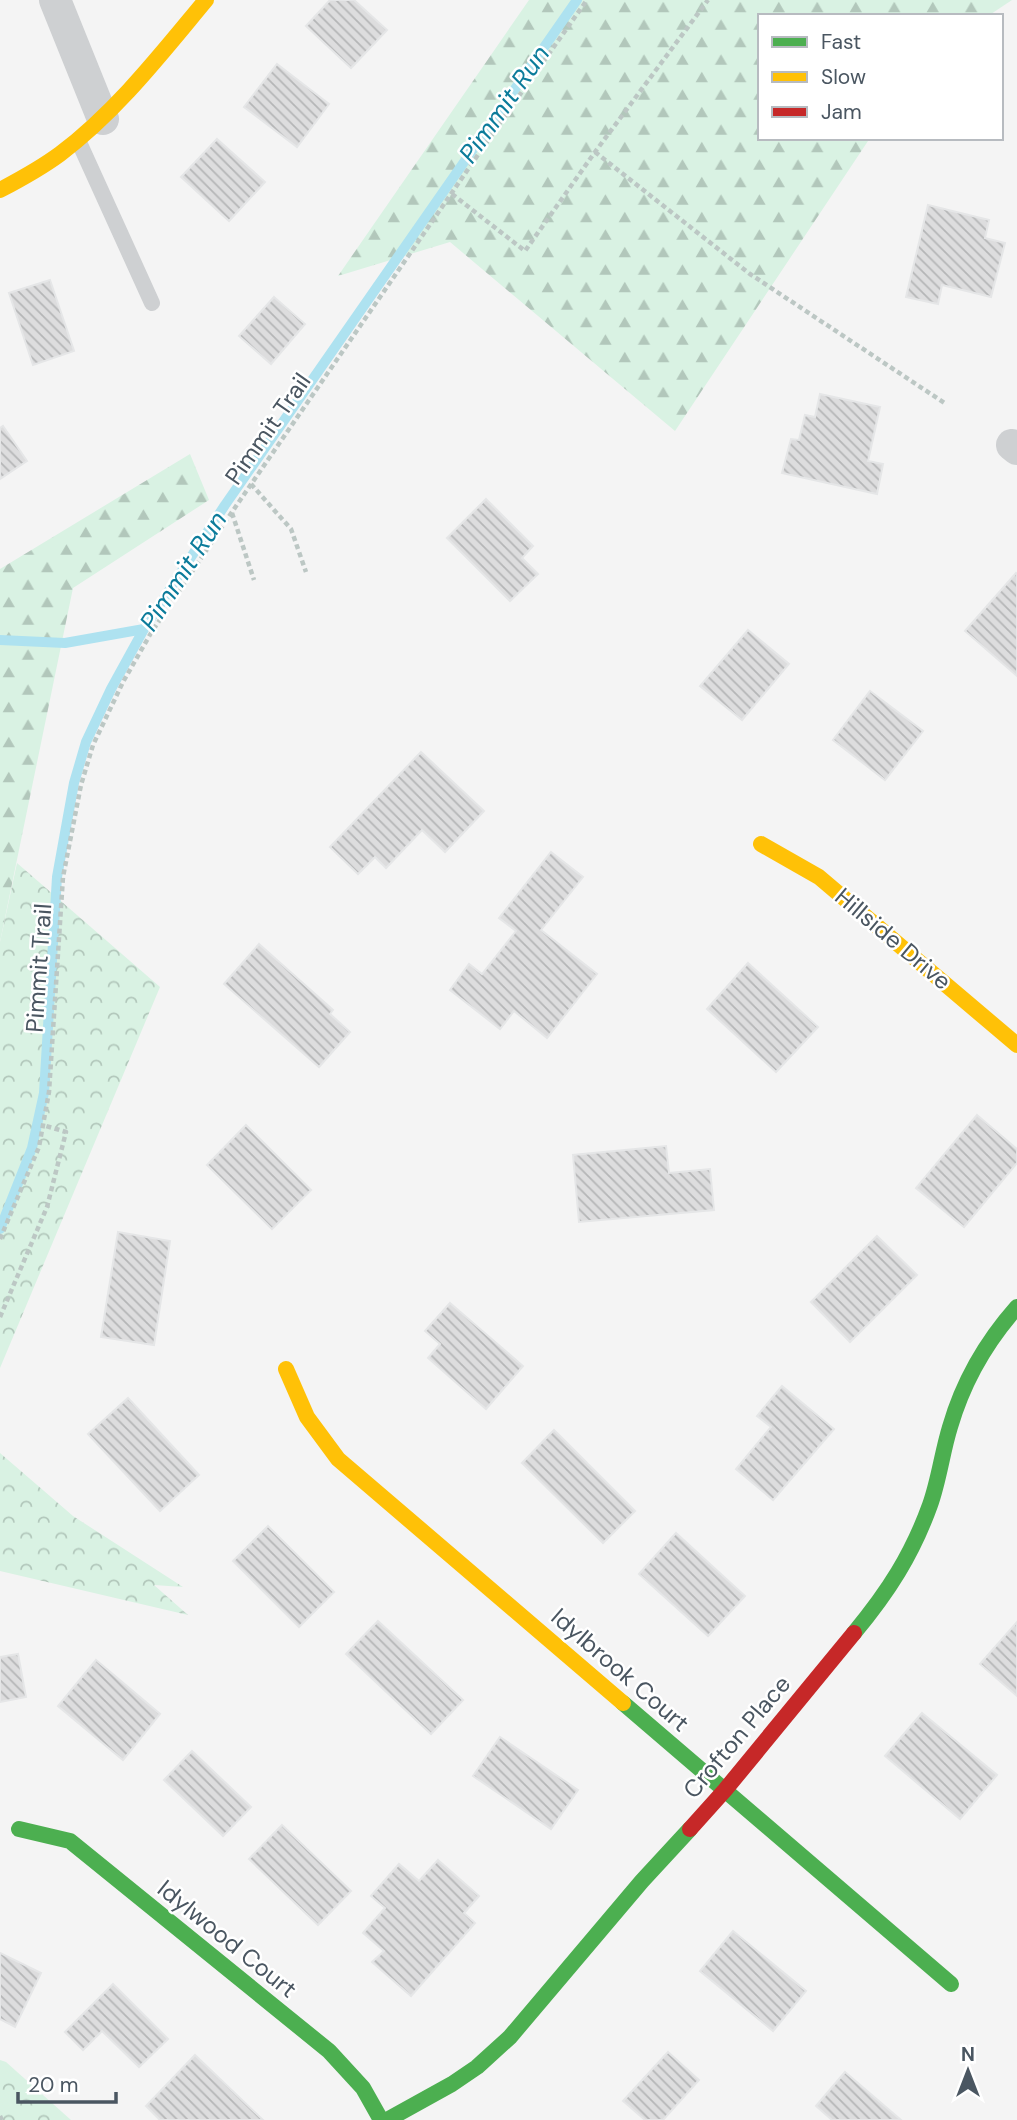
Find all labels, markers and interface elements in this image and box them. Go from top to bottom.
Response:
legend [758,14,1003,140]
text: Fast [821,28,861,56]
water label: Pimmit Run [451,38,557,170]
text: Slow [821,63,866,91]
text: Jam [821,98,862,126]
street label: Pimmit Trail [218,367,317,491]
water label: Pimmit Run [132,505,234,637]
street label: Hillside Drive [829,881,958,996]
street label: Pimmit Trail [19,902,58,1033]
street label: Idylbrook Court [545,1601,696,1738]
street label: Crofton Place [676,1669,797,1805]
street label: Idylwood Court [151,1873,303,2004]
north arrow [933,2036,1003,2106]
text: N [961,2042,975,2067]
scale bar [18,2060,116,2104]
text: 20 m [28,2071,79,2099]

